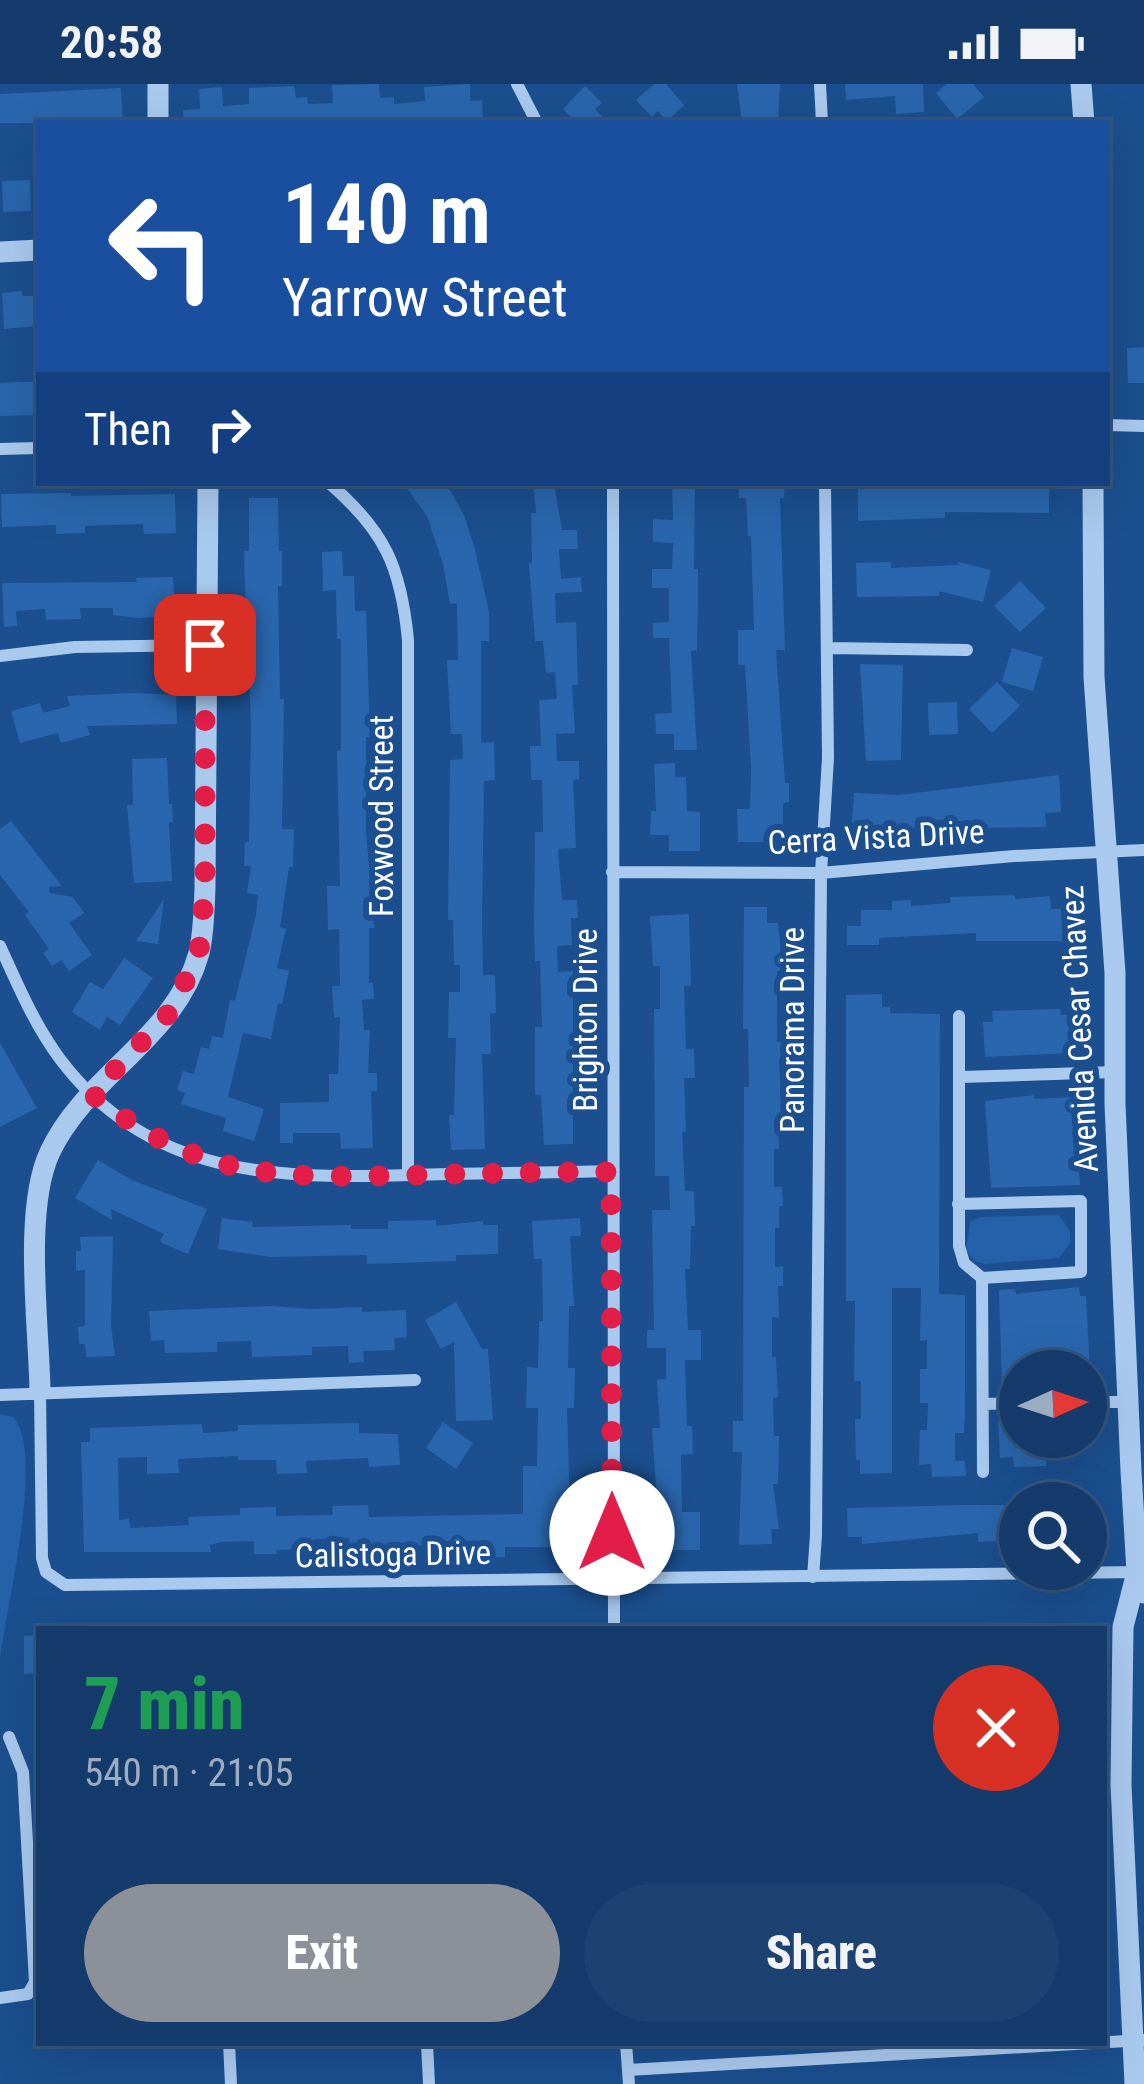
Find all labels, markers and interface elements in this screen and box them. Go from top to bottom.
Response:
text: 20:58 [60,16,163,69]
text: 140 m [282,165,491,264]
icon: left [84,168,240,324]
text: Yarrow Street [282,266,568,329]
icon: right [196,396,262,462]
text: Then [84,403,172,456]
pin [154,594,256,696]
icon: arrive [172,612,238,678]
street label: Foxwood Street [362,715,401,917]
street label: Cerra Vista Drive [767,812,985,862]
street label: Avenida Cesar Chavez [1052,884,1106,1174]
street label: Panorama Drive [773,927,812,1133]
street label: Brighton Drive [566,928,605,1112]
north arrow [999,1350,1107,1458]
map controls [999,1350,1107,1590]
position arrow [549,1470,675,1596]
button: search [999,1482,1107,1590]
street label: Calistoga Drive [295,1533,491,1575]
text: 7 min [84,1662,245,1747]
button: close [933,1665,1059,1791]
text: 540 m · 21:05 [84,1750,294,1796]
button: Exit [84,1884,560,2022]
button: Share [584,1884,1059,2022]

